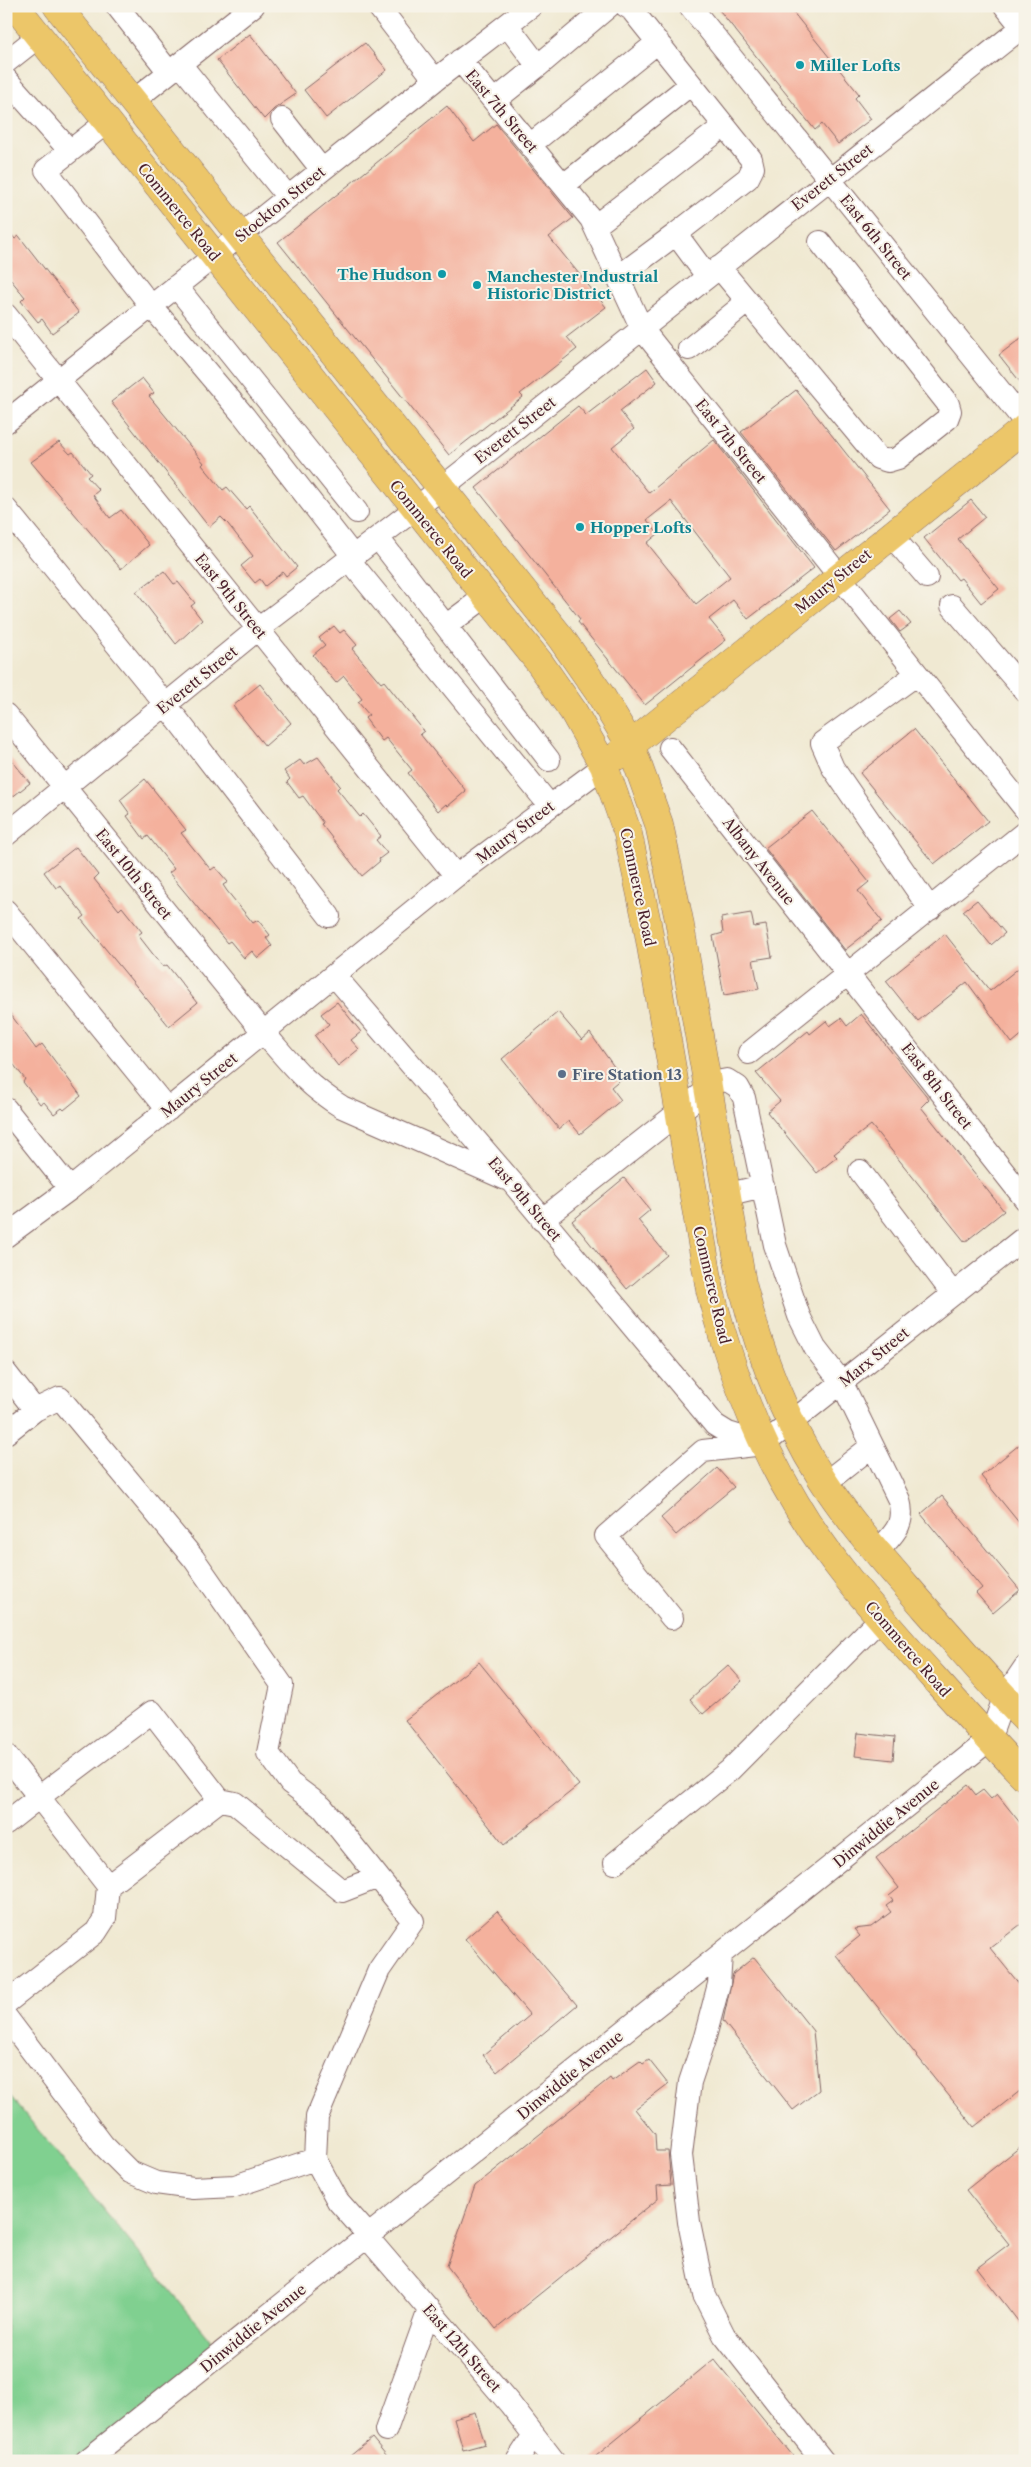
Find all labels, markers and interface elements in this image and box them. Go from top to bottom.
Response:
place label: Miller Lofts [810,56,901,75]
marker: Miller Lofts [794,59,806,71]
street label: East 7th Street [462,66,543,157]
street label: Everett Street [788,139,877,215]
street label: Commerce Road [134,159,224,265]
street label: Stockton Street [231,161,329,246]
street label: East 6th Street [836,191,917,284]
place label: The Hudson [337,265,433,284]
place label: Manchester Industrial Historic District [487,267,658,303]
marker: The Hudson [436,268,448,280]
marker: Manchester Industrial Historic District [471,279,483,291]
street label: Everett Street [471,392,560,468]
street label: East 7th Street [691,395,771,487]
street label: Commerce Road [386,476,476,582]
place label: Hopper Lofts [590,518,692,537]
marker: Hopper Lofts [574,521,586,533]
street label: Maury Street [791,544,876,618]
street label: East 9th Street [191,550,272,643]
street label: Everett Street [153,641,242,718]
street label: Maury Street [472,796,558,868]
street label: Albany Avenue [718,813,799,909]
street label: East 10th Street [92,825,177,924]
street label: Commerce Road [616,826,660,948]
street label: East 8th Street [897,1039,977,1133]
street label: Maury Street [157,1048,242,1122]
place label: Fire Station 13 [572,1065,682,1084]
marker: Fire Station 13 [556,1068,568,1080]
street label: East 9th Street [484,1153,566,1245]
street label: Commerce Road [689,1224,735,1346]
street label: Marx Street [835,1323,913,1391]
street label: Commerce Road [861,1597,955,1701]
street label: Dinwiddie Avenue [829,1775,943,1871]
street label: Dinwiddie Avenue [513,2027,627,2123]
street label: Dinwiddie Avenue [196,2280,310,2376]
street label: East 12th Street [419,2300,506,2396]

